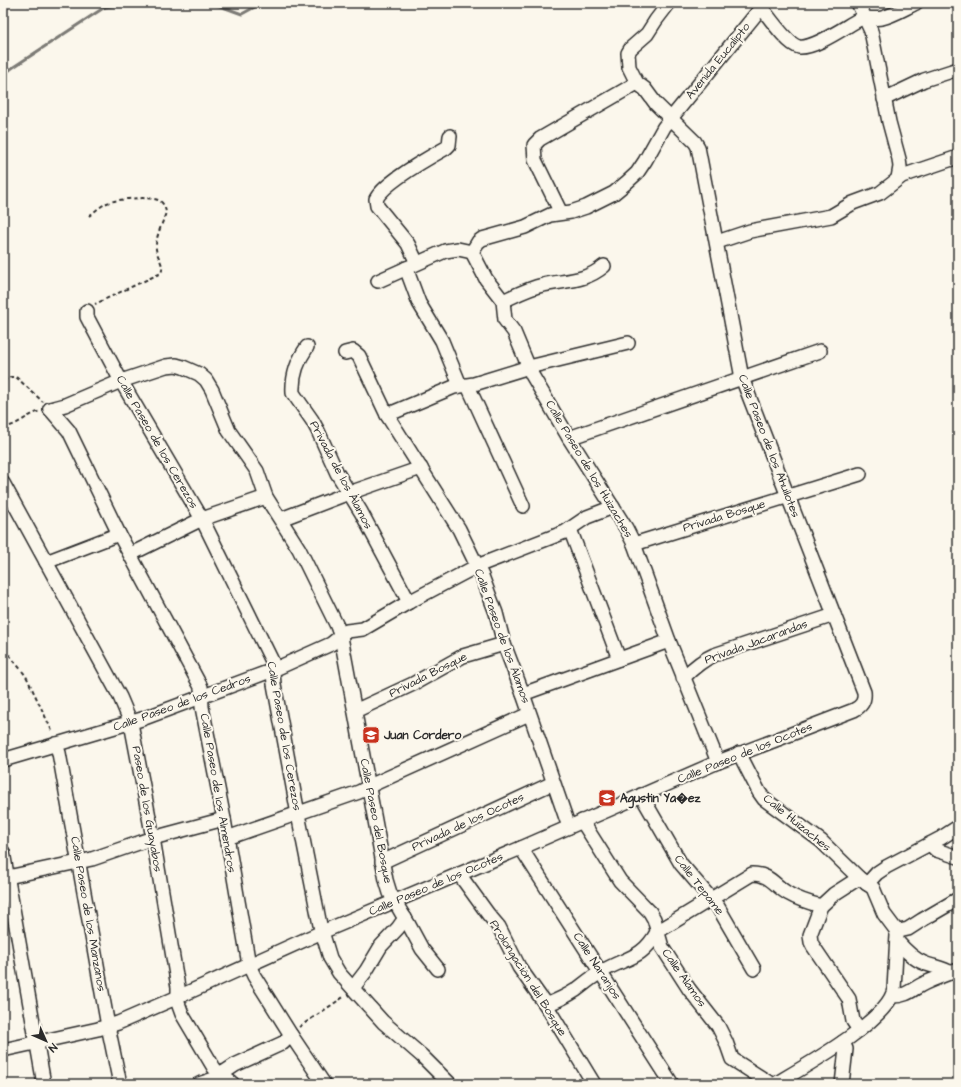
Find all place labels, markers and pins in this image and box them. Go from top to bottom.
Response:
school or university icon: Juan Cordero [361,725,381,745]
place label: Juan Cordero [383,727,461,744]
school or university icon: Agustin Ya�ez [597,788,617,808]
place label: Agustin Ya�ez [620,790,701,809]

